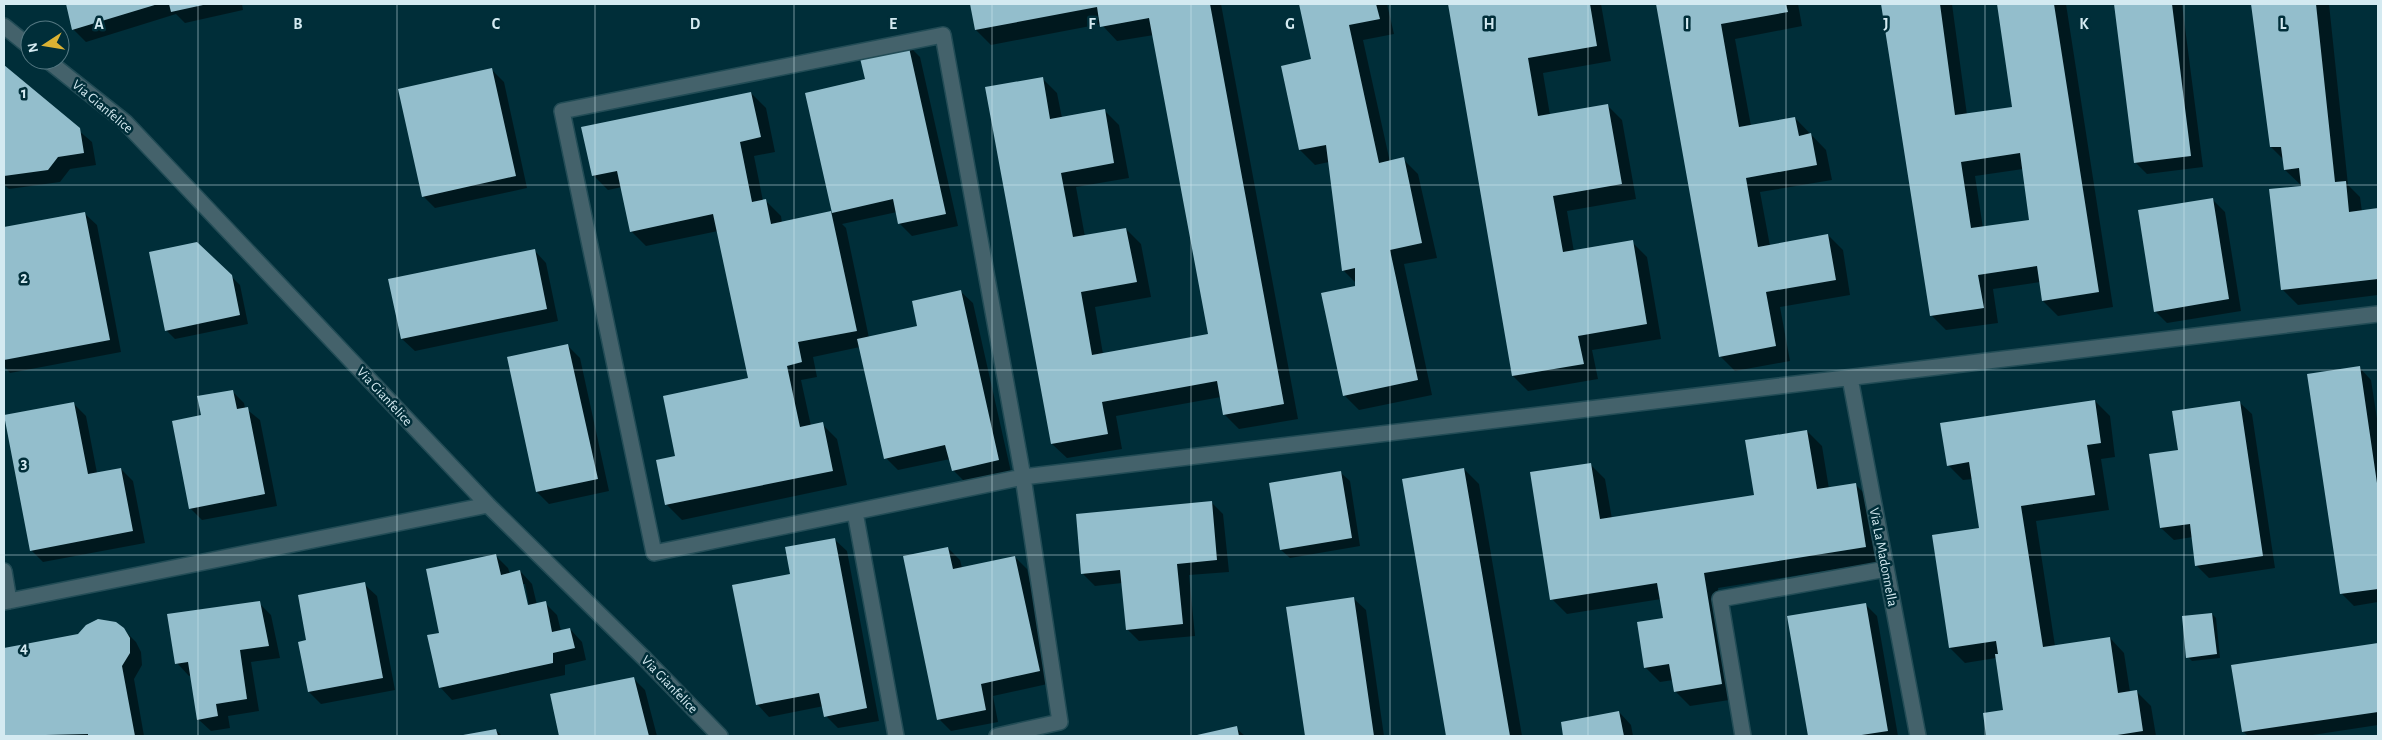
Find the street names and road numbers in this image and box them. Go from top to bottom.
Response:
street label: Via Gianfelice [69,77,135,136]
street label: Via Gianfelice [354,365,415,429]
street label: Via La Madonnella [1867,507,1900,608]
street label: Via Gianfelice [638,653,700,716]

